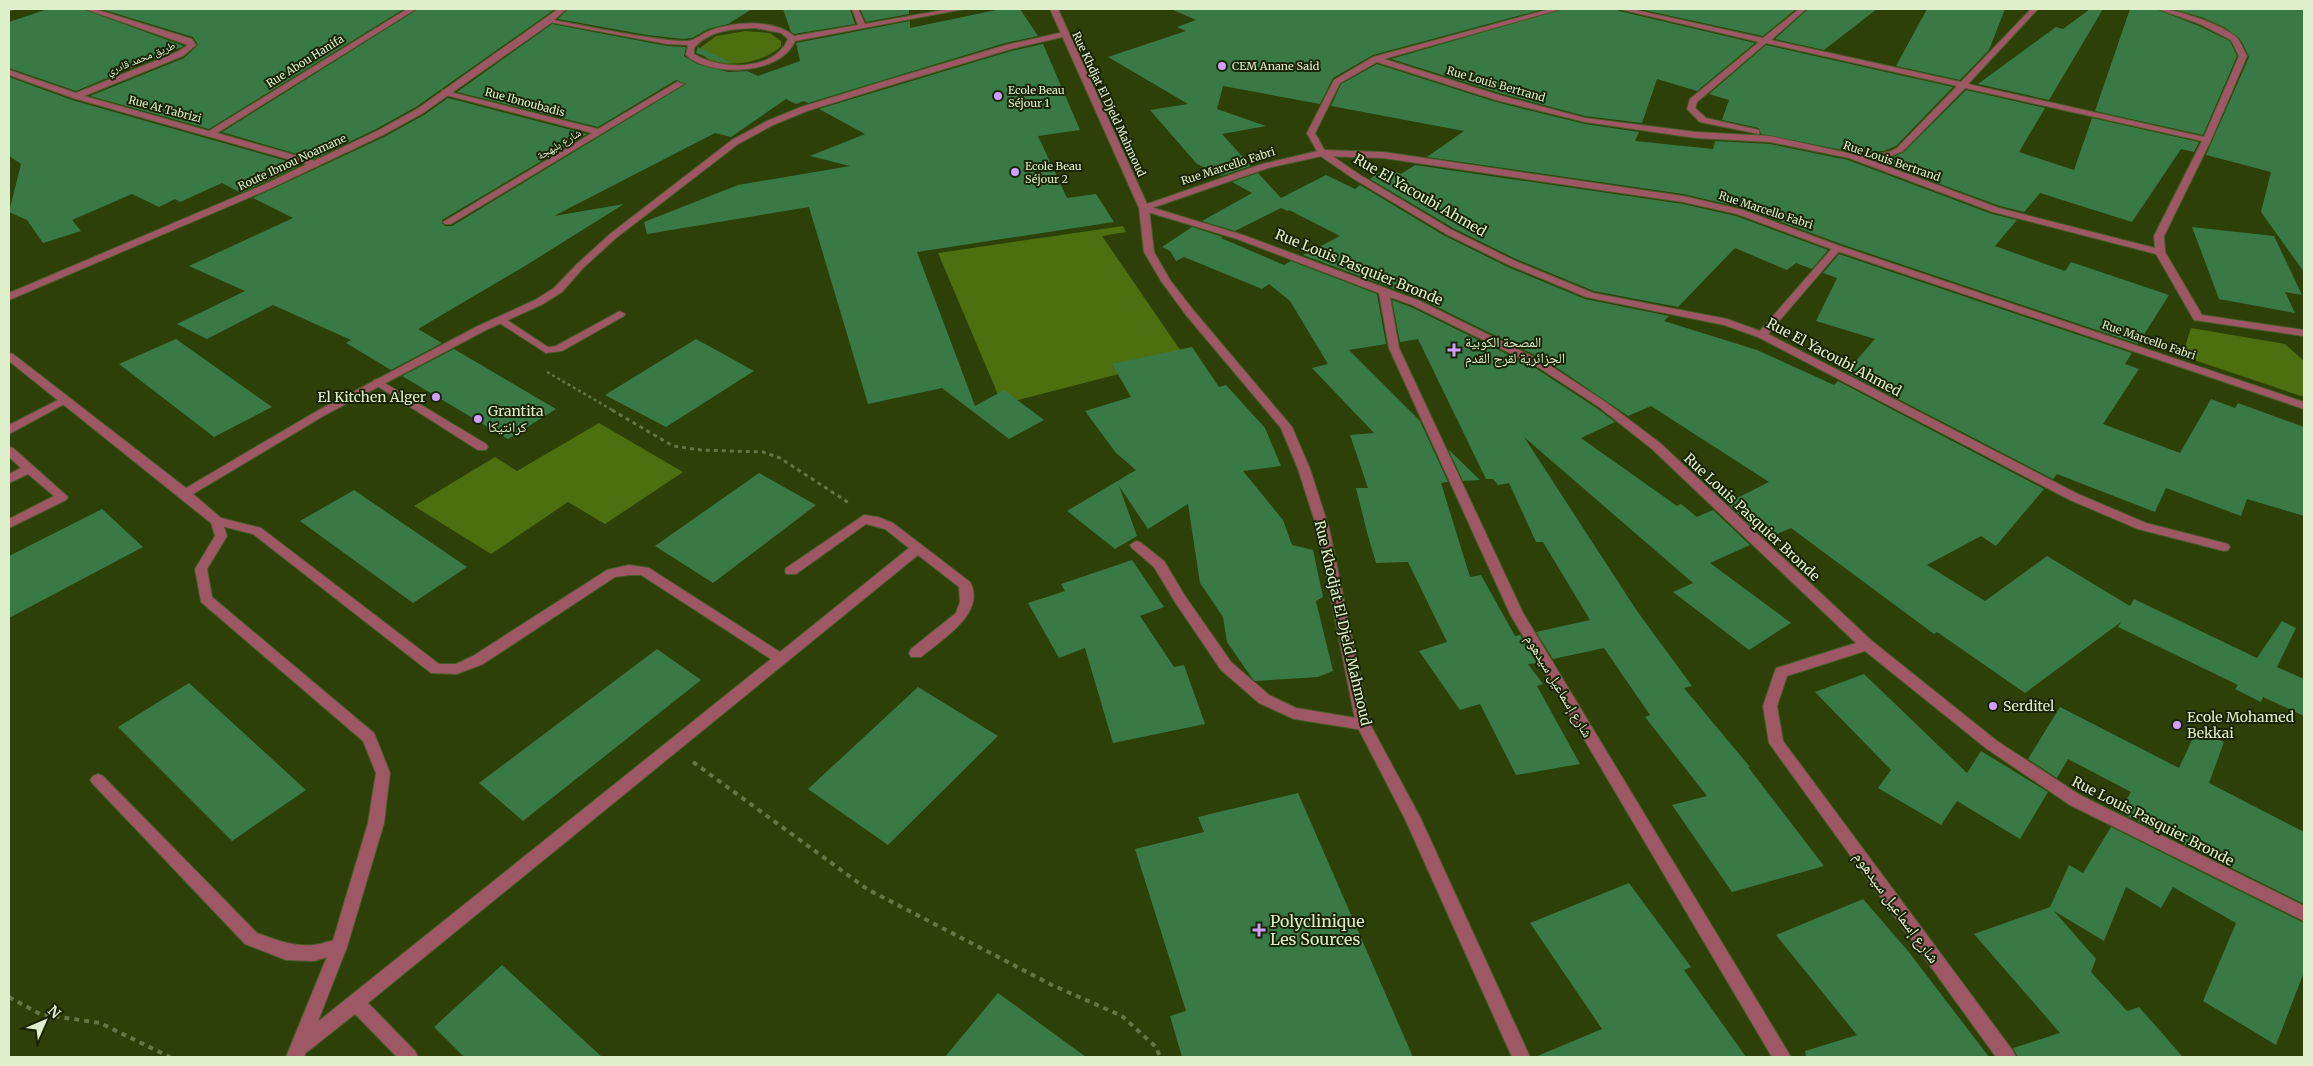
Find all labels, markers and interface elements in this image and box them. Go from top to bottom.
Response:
street label: Rue Khdjat El Djeld Mahmoud [1069,29,1149,179]
street label: Rue Abou Hanifa [264,31,346,90]
street label: طريق محمد قادري [105,38,178,80]
place label: CEM Anane Said [1232,59,1320,73]
marker: CEM Anane Said [1216,60,1228,72]
street label: Rue Louis Bertrand [1445,63,1547,105]
place label: Ecole Beau Séjour 1 [1008,83,1065,110]
street label: Rue Ibnoubadis [484,85,566,119]
marker: Ecole Beau Séjour 1 [992,90,1004,102]
street label: Rue At Tabrizi [127,93,203,126]
street label: شارع بلبهجة [534,125,584,163]
street label: Route Ibnou Noamane [236,131,349,193]
street label: Rue Louis Bertrand [1842,138,1943,184]
street label: Rue Marcello Fabri [1179,144,1277,188]
street label: Rue El Yacoubi Ahmed [1351,150,1490,241]
place label: Ecole Beau Séjour 2 [1025,159,1082,186]
marker: Ecole Beau Séjour 2 [1009,166,1021,178]
street label: Rue Marcello Fabri [1717,188,1815,232]
street label: Rue Louis Pasquier Bronde [1272,225,1446,309]
street label: Rue El Yacoubi Ahmed [1764,314,1905,400]
street label: Rue Marcello Fabri [2100,317,2198,363]
place label: المصحة الكوبية الجزائرية لقرح القدم [1465,333,1565,368]
marker: المصحة الكوبية الجزائرية لقرح القدم [1447,343,1461,357]
place label: El Kitchen Alger [317,388,426,406]
marker: El Kitchen Alger [430,391,442,403]
place label: Grantita كرانتيكا [488,402,544,436]
marker: Grantita كرانتيكا [472,413,484,425]
street label: Rue Louis Pasquier Bronde [1680,449,1824,585]
street label: Rue Khodjat El Djeld Mahmoud [1311,519,1376,728]
street label: شارع إسماعيل سيدهوم [1520,631,1597,741]
place label: Serditel [2003,697,2055,715]
marker: Serditel [1987,700,1999,712]
place label: Ecole Mohamed Bekkai [2187,708,2295,742]
marker: Ecole Mohamed Bekkai [2171,719,2183,731]
street label: Rue Louis Pasquier Bronde [2069,772,2237,870]
street label: شارع إسماعيل سيدهوم [1849,847,1944,968]
place label: Polyclinique Les Sources [1270,911,1365,949]
marker: Polyclinique Les Sources [1252,923,1266,937]
north arrow [20,996,70,1046]
text: N [44,1002,64,1022]

